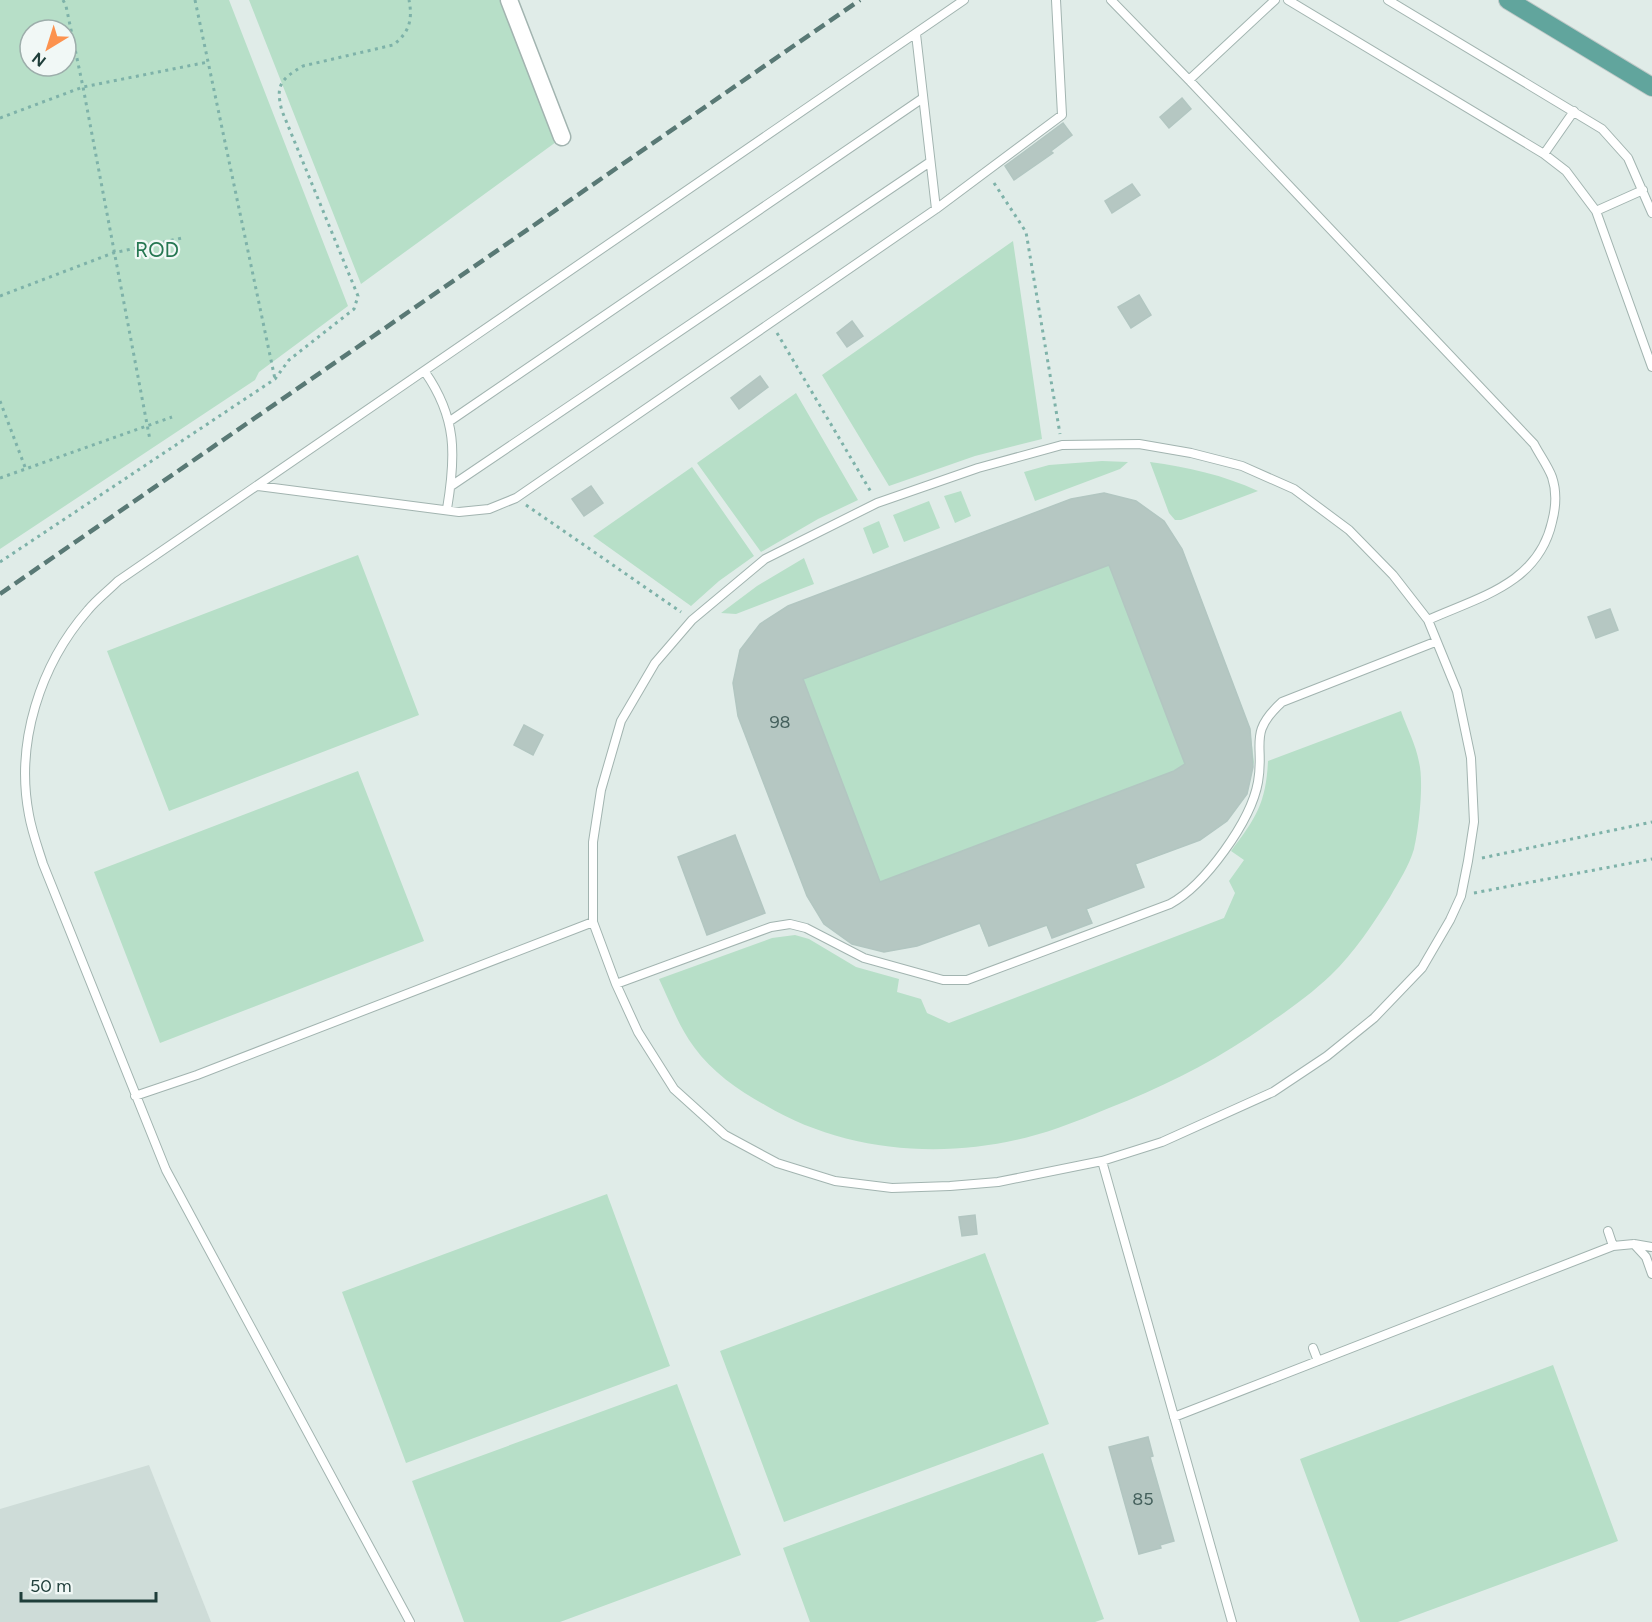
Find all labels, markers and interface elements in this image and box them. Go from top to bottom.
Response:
north arrow [18,18,78,78]
text: N [28,48,50,71]
park label: ROD [135,237,179,262]
house number: 98 [769,711,791,733]
house number: 85 [1132,1488,1154,1510]
scale bar [21,1565,156,1603]
text: 50 m [30,1575,72,1597]

